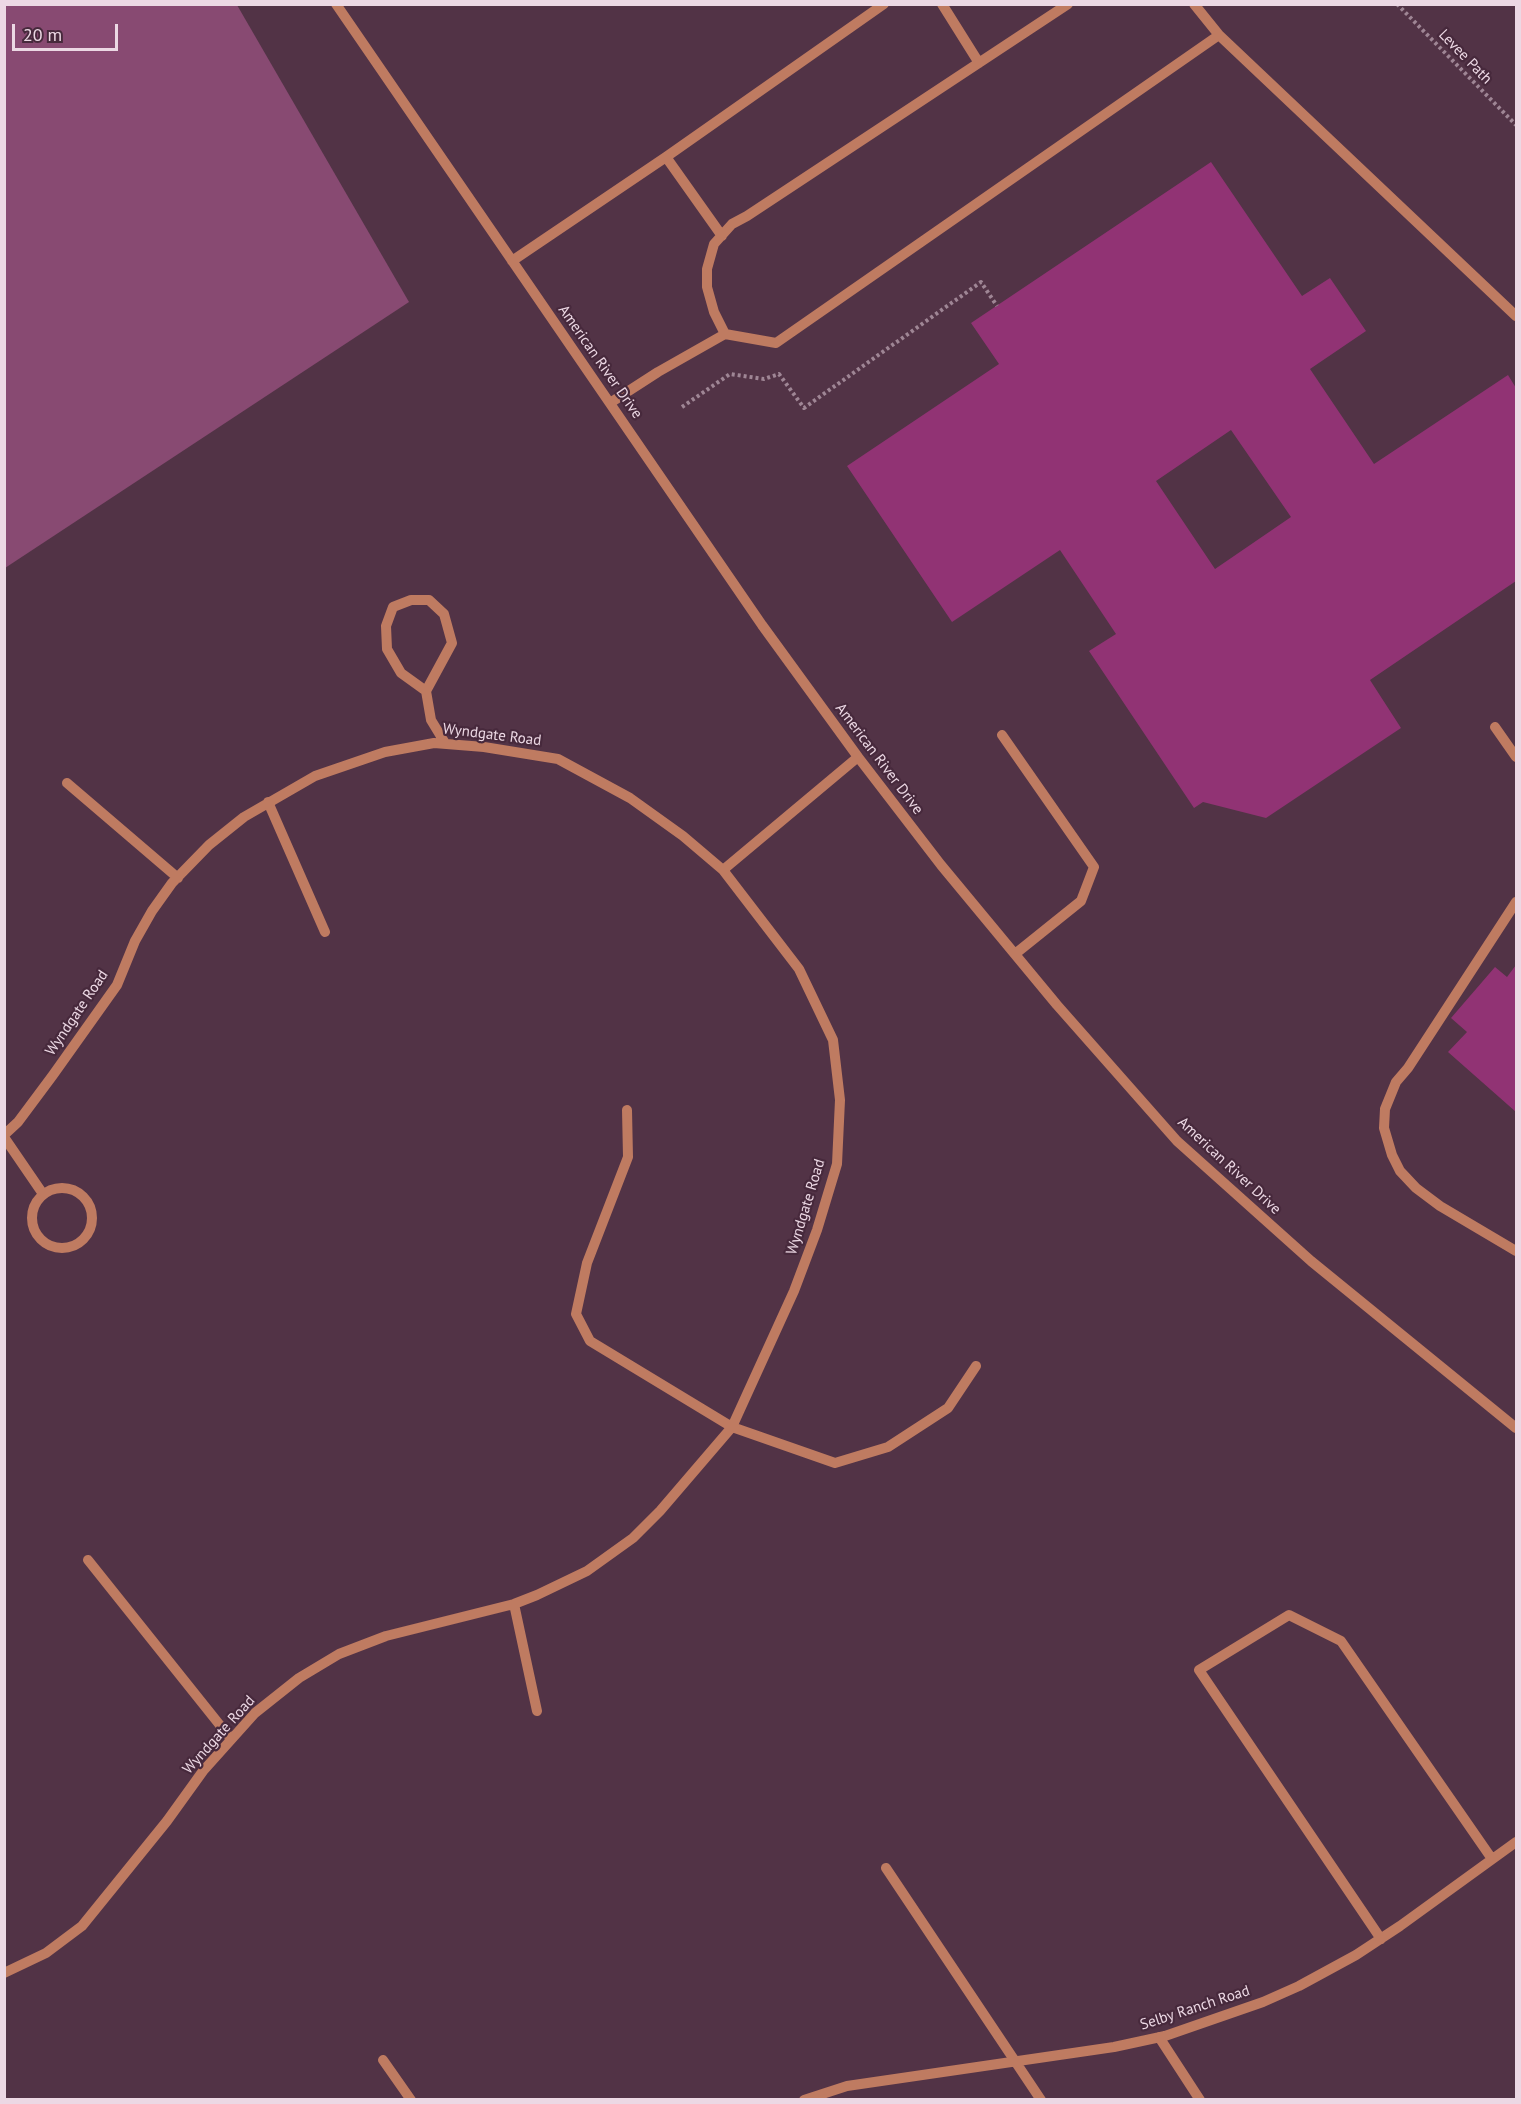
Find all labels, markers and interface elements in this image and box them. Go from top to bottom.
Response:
scale bar [15,12,122,50]
text: 20 m [23,23,62,46]
street label: Levee Path [1435,26,1495,88]
street label: American River Drive [554,302,646,422]
street label: American River Drive [831,700,927,818]
street label: Wyndgate Road [442,720,542,750]
street label: Wyndgate Road [42,967,112,1059]
street label: American River Drive [1174,1114,1284,1218]
street label: Wyndgate Road [783,1157,829,1257]
street label: Wyndgate Road [179,1692,259,1778]
street label: Selby Ranch Road [1138,1982,1252,2034]

